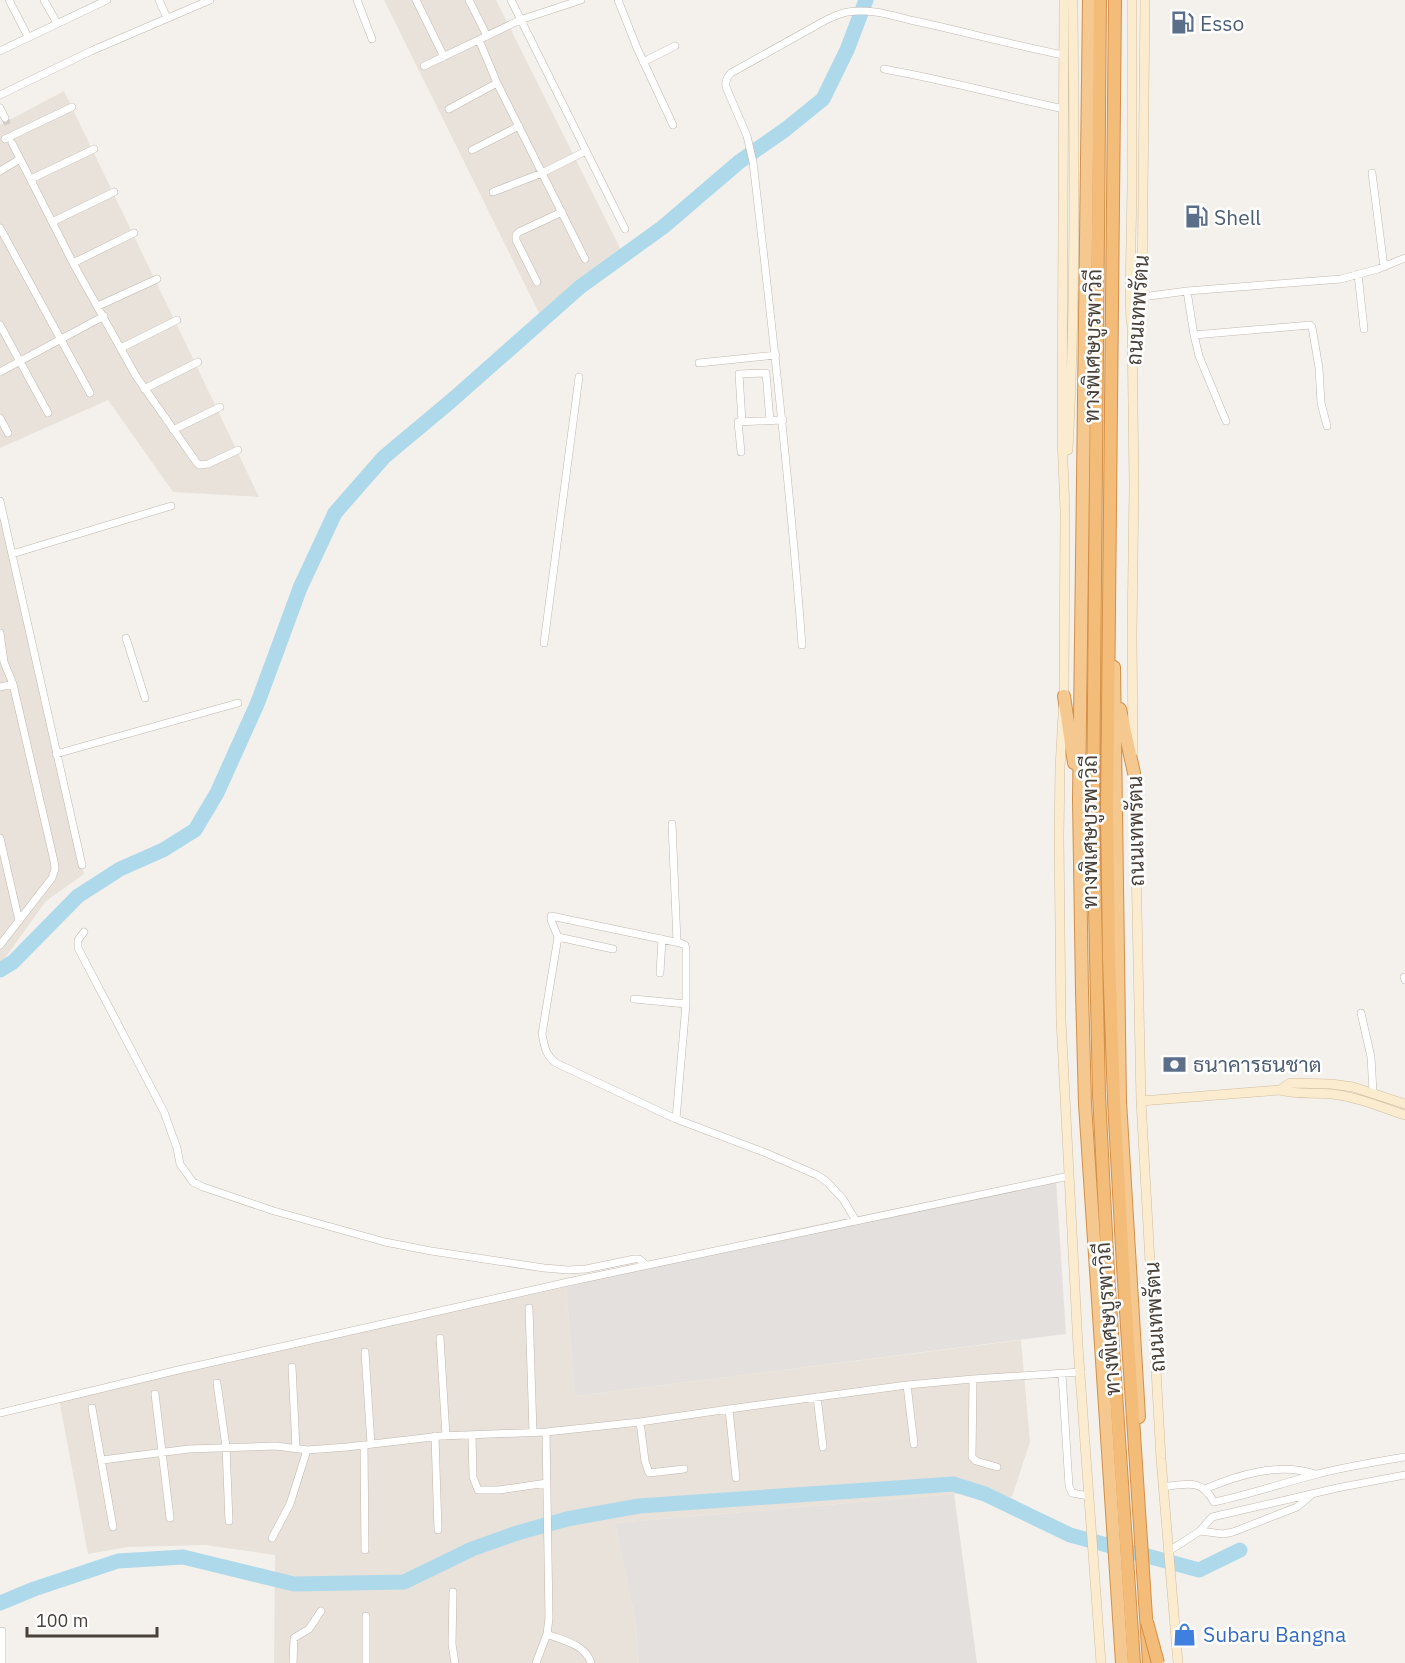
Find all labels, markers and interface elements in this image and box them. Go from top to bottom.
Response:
place label: Esso [1200,9,1244,37]
fuel station icon: Esso [1169,10,1195,36]
place label: Shell [1214,203,1261,231]
fuel station icon: Shell [1183,204,1209,230]
street label: ถนนเทพรัตน [1119,254,1155,366]
street label: ทางพิเศษบูรพาวิถี [1077,269,1109,423]
street label: ทางพิเศษบูรพาวิถี [1075,755,1105,909]
street label: ถนนเทพรัตน [1120,775,1150,887]
place label: ธนาคารธนชาต [1193,1050,1321,1078]
bank icon: ธนาคารธนชาต [1162,1051,1188,1077]
street label: ทางพิเศษบูรพาวิถี [1088,1241,1128,1397]
street label: ถนนเทพรัตน [1137,1261,1171,1373]
scale bar [27,1600,158,1638]
text: 100 m [36,1609,88,1632]
place label: Subaru Bangna [1203,1620,1346,1648]
shop icon: Subaru Bangna [1172,1621,1198,1647]

